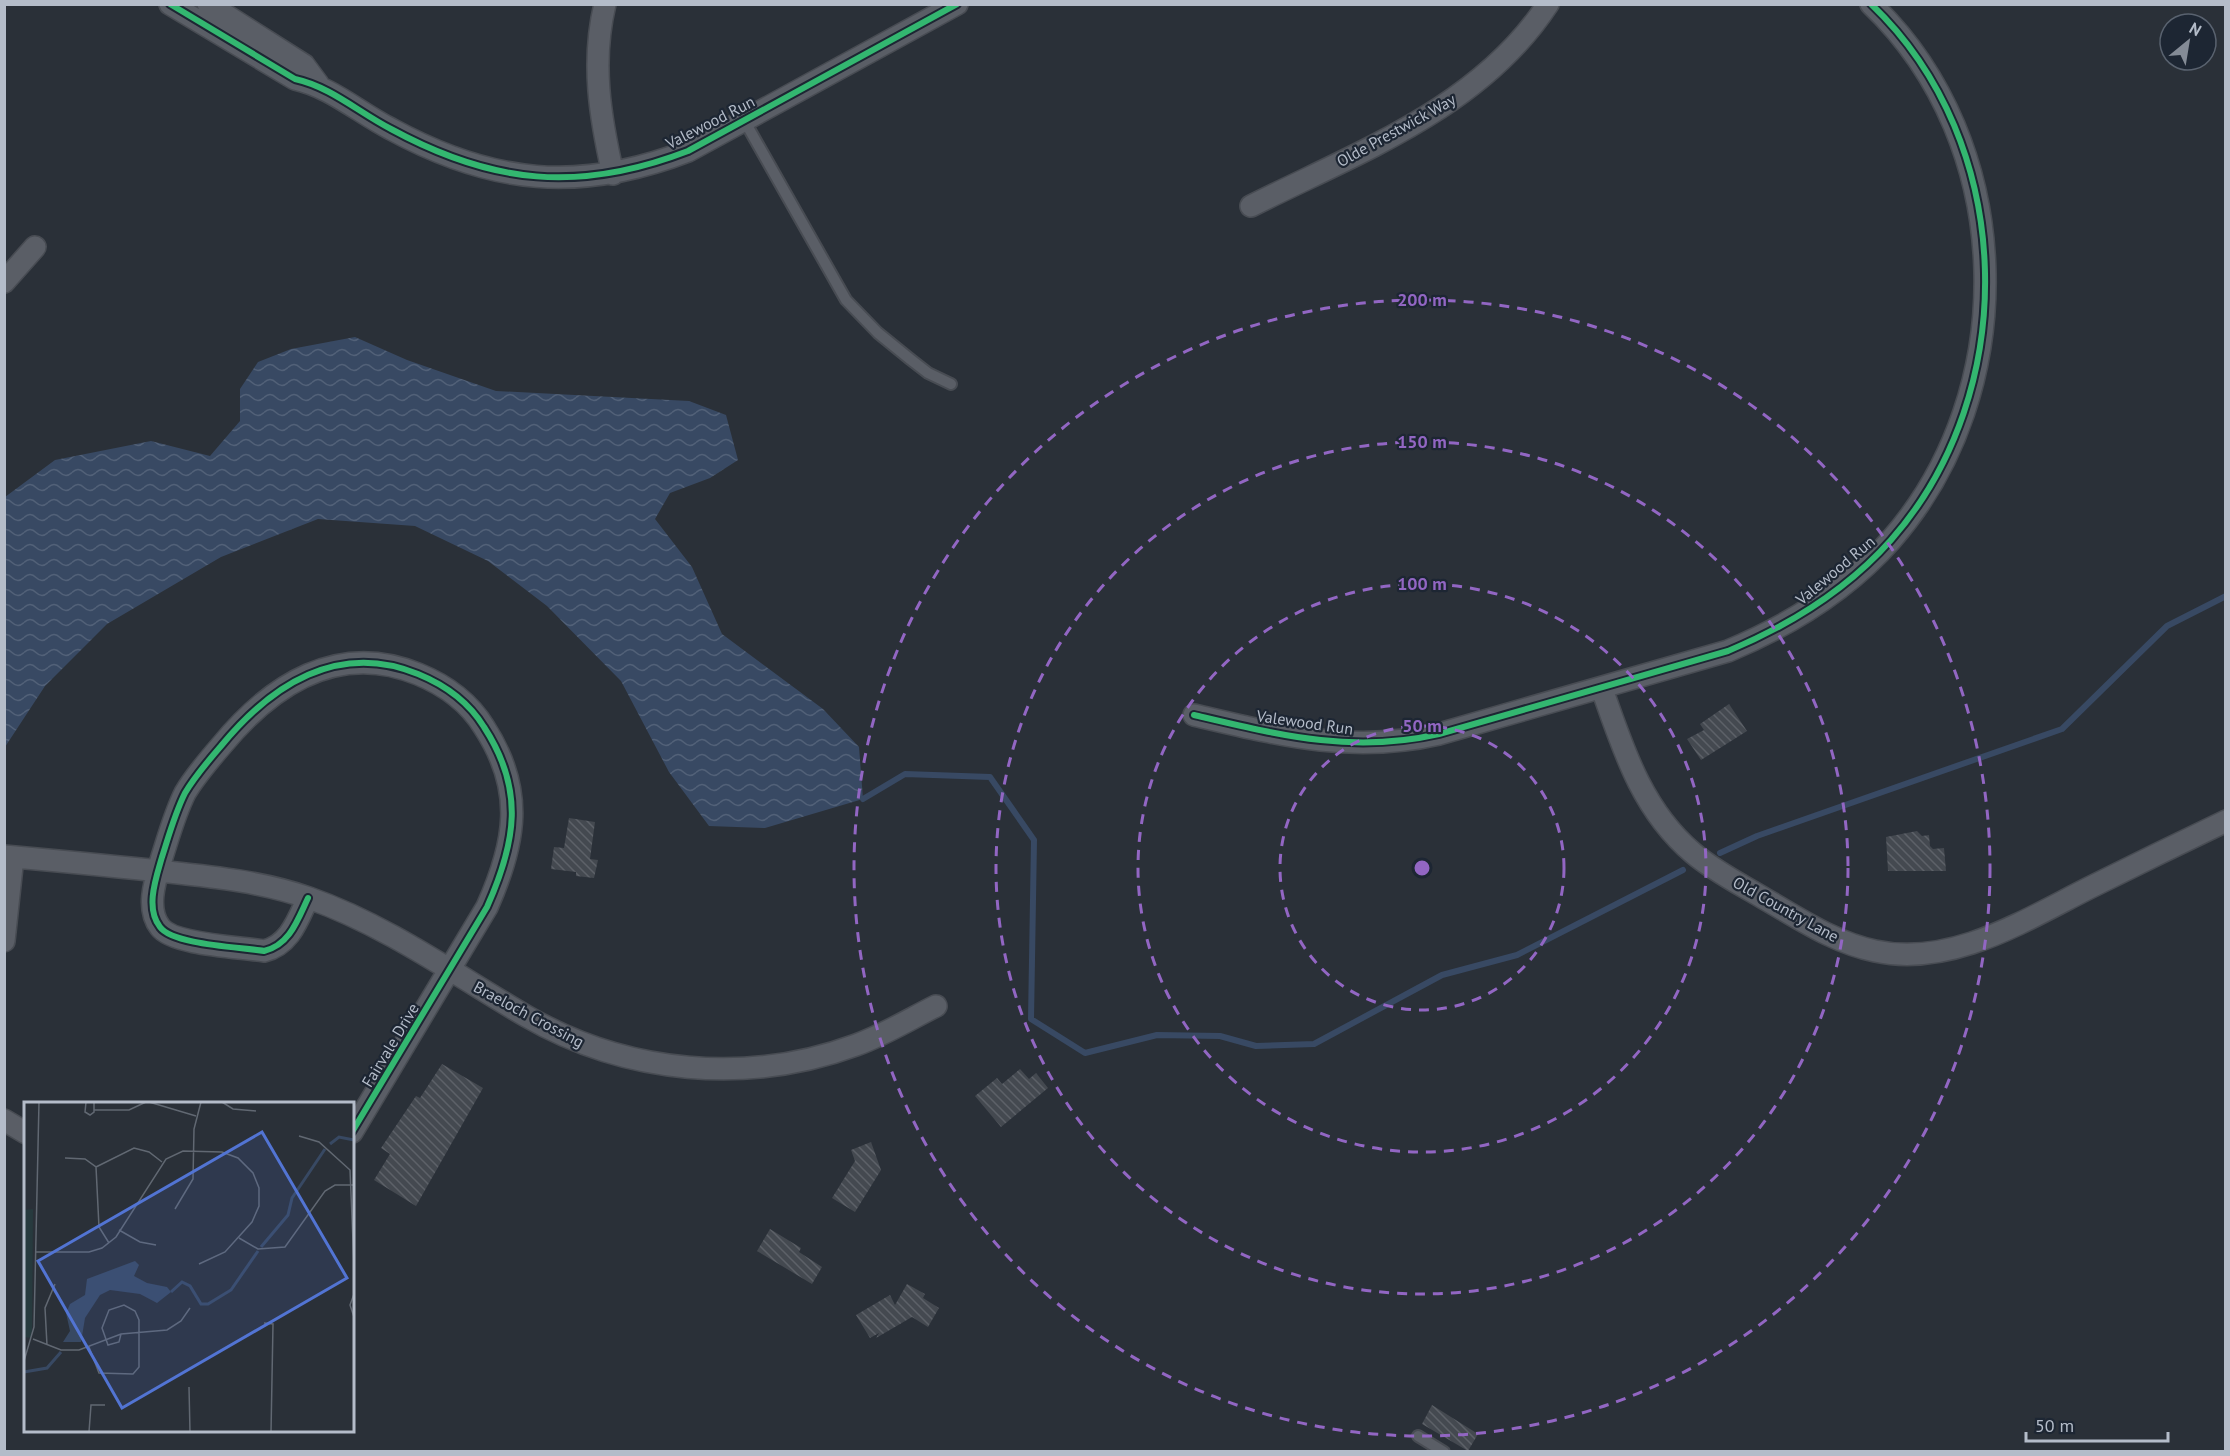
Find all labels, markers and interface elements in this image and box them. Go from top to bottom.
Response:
north arrow [2158,12,2218,72]
text: N [2186,18,2205,40]
street label: Olde Prestwick Way [1333,89,1460,171]
street label: Valewood Run [661,91,758,153]
text: 200 m [1397,288,1447,311]
text: 150 m [1397,430,1447,453]
street label: Valewood Run [1791,531,1879,610]
text: 100 m [1397,572,1447,595]
street label: Valewood Run [1254,705,1355,739]
text: 50 m [1402,714,1442,737]
centre of rings [1412,858,1432,878]
street label: Old Country Lane [1730,872,1842,946]
street label: Braeloch Crossing [470,976,588,1052]
street label: Fairvale Drive [357,999,423,1091]
inset map [24,1102,354,1432]
scale bar [2026,1405,2168,1443]
text: 50 m [2035,1414,2074,1437]

